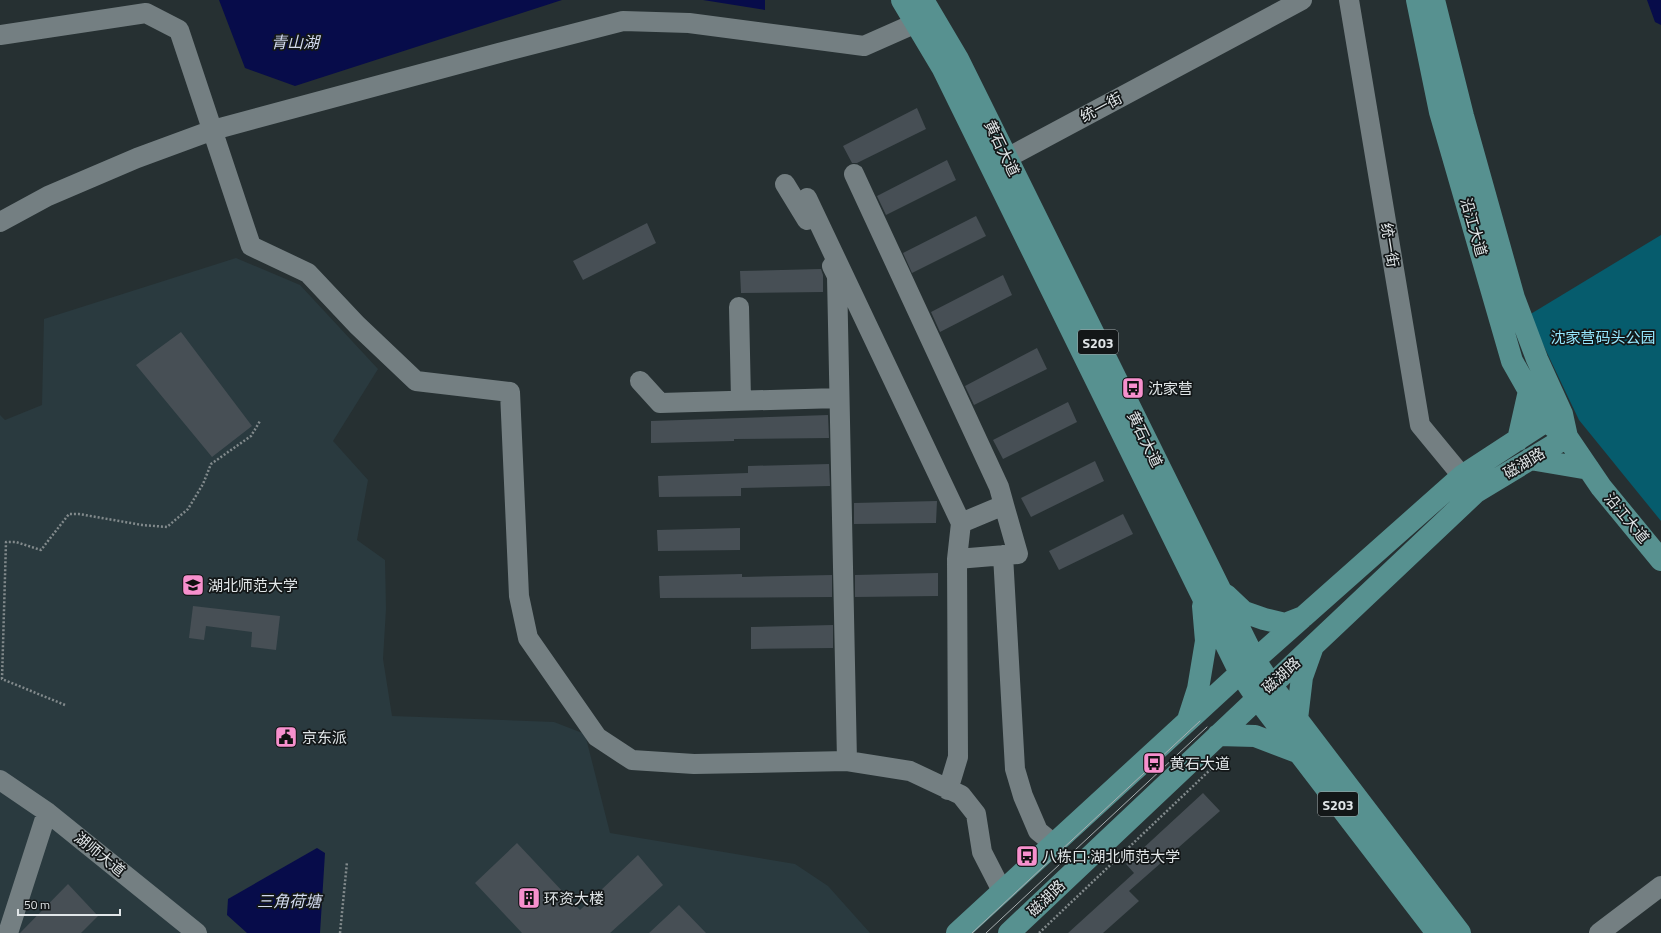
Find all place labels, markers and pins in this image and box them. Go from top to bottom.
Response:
bus stop icon: 沈家营 [1120,375,1146,401]
place label: 沈家营 [1148,377,1193,400]
school or university icon: 湖北师范大学 [180,572,206,598]
place label: 湖北师范大学 [208,574,298,597]
public building icon: 京东派 [273,724,299,750]
place label: 京东派 [302,726,347,749]
bus stop icon: 黄石大道 [1141,750,1167,776]
place label: 黄石大道 [1170,752,1230,775]
bus stop icon: 八栋口·湖北师范大学 [1014,843,1040,869]
place label: 八栋口·湖北师范大学 [1042,845,1180,868]
building icon: 环资大楼 [516,885,542,911]
place label: 环资大楼 [544,887,604,910]

